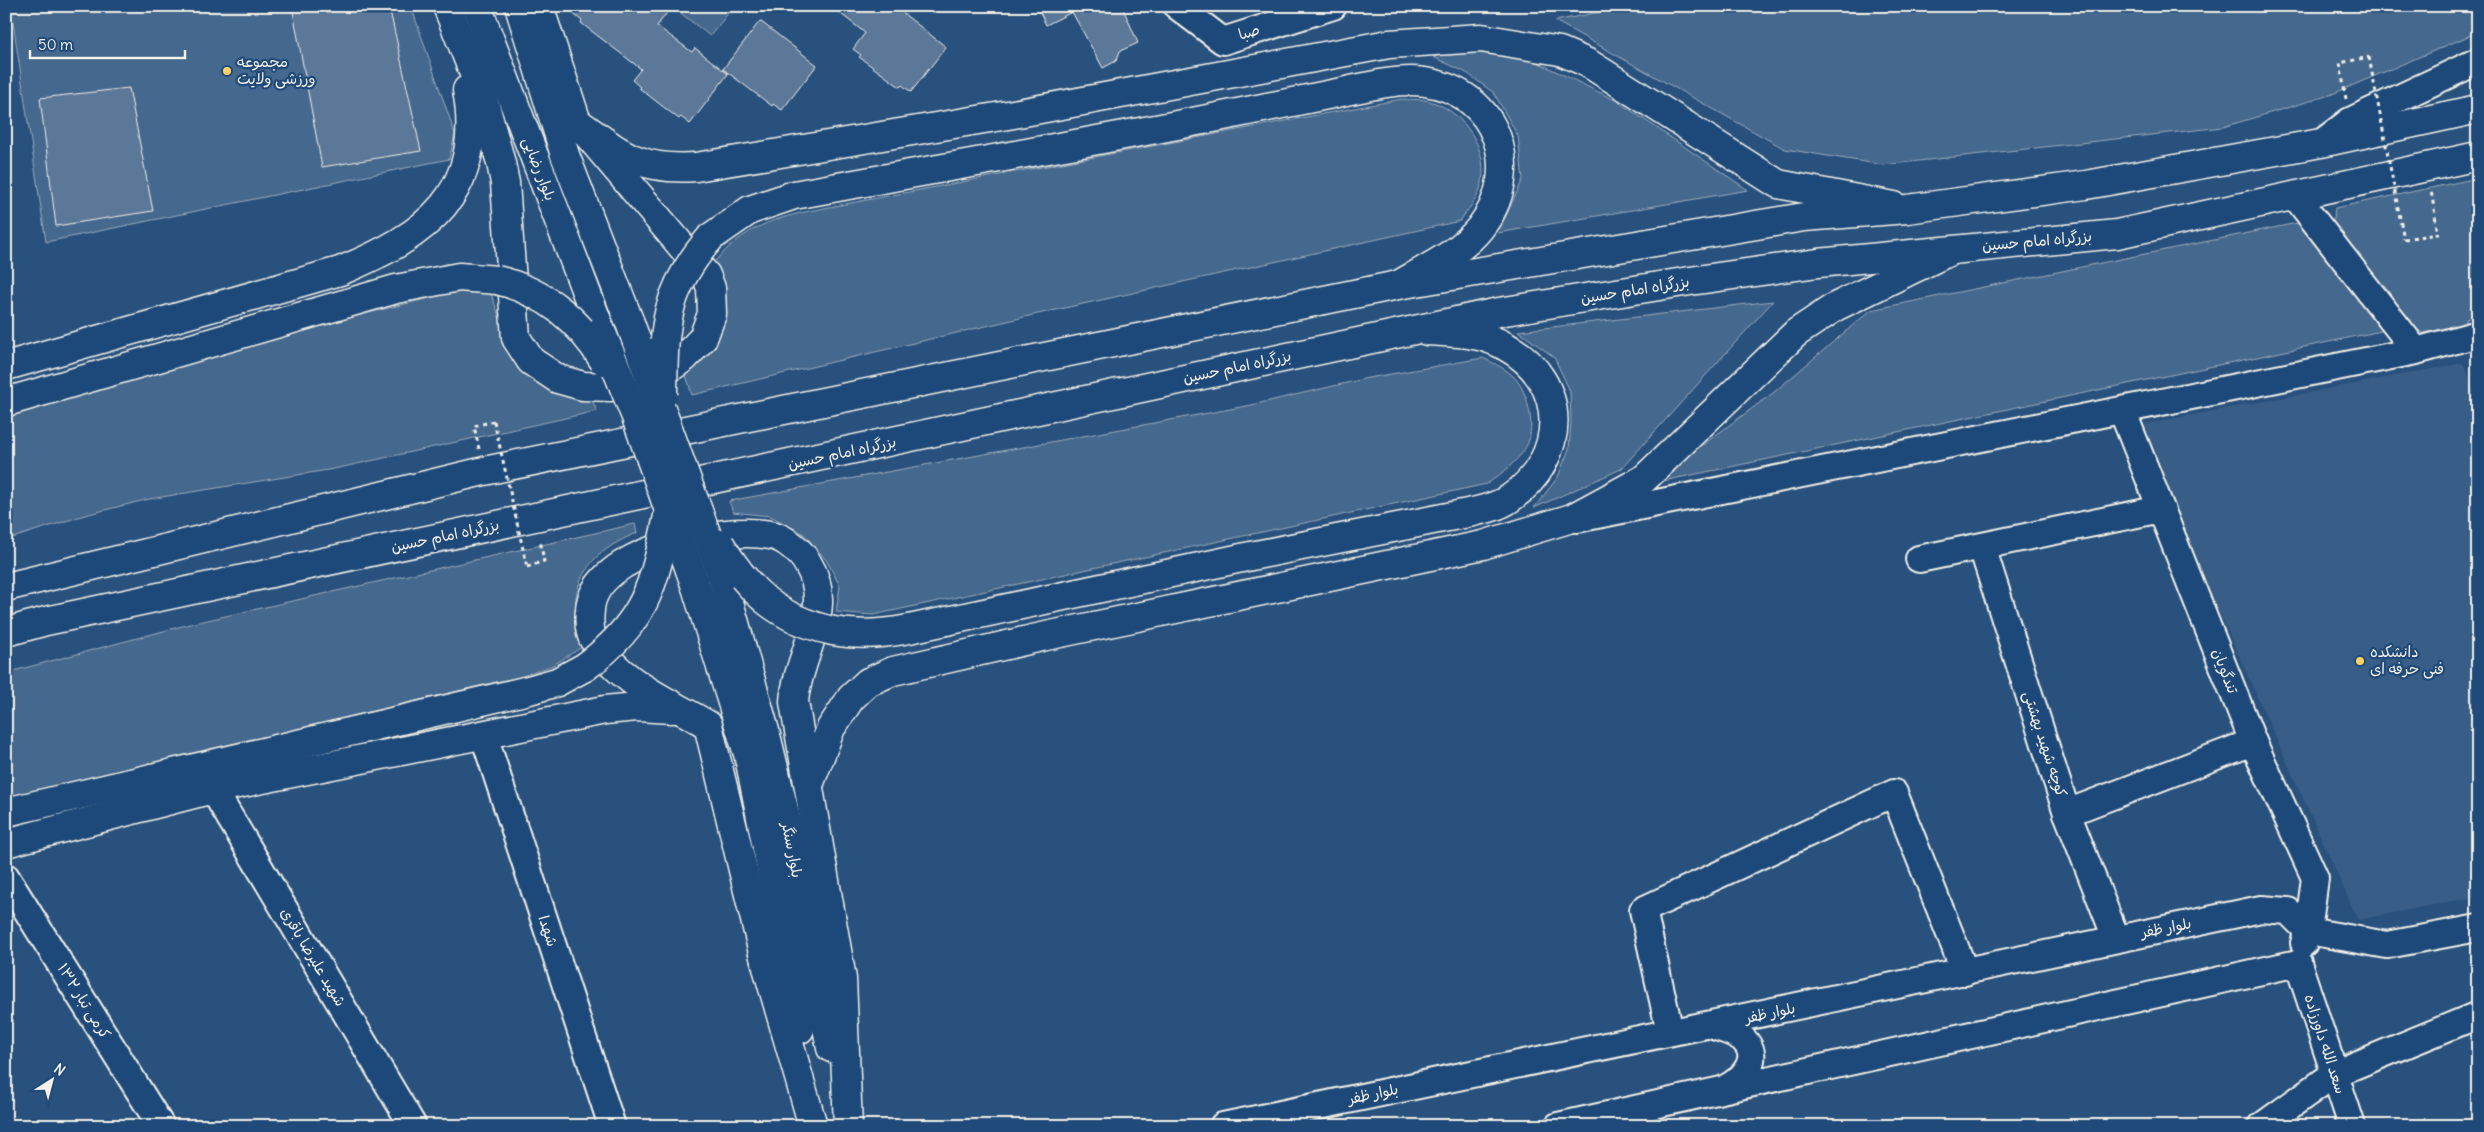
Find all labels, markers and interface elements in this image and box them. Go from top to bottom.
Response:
street label: صبا [1236,19,1262,44]
scale bar [30,28,185,60]
text: 50 m [38,35,73,54]
place label: مجموعه ورزشی ولایت [237,52,315,89]
marker: مجموعه ورزشی ولایت [221,65,233,77]
street label: بلوار رضایی [518,134,560,204]
street label: بزرگراه امام حسین [1981,226,2093,257]
street label: بزرگراه امام حسین [1579,272,1691,309]
street label: بزرگراه امام حسین [1181,346,1293,389]
street label: بزرگراه امام حسین [786,432,898,475]
street label: بزرگراه امام حسین [389,515,501,558]
place label: دانشکده فنی حرفه ای [2370,642,2444,679]
street label: تندگویان [2208,646,2243,697]
marker: دانشکده فنی حرفه ای [2354,655,2366,667]
street label: کوچه شهید بهشتی [2018,688,2072,800]
street label: بلوار سنگر [777,819,807,879]
street label: شهید علیرضا باقری [277,904,350,1009]
street label: شهدا [535,913,562,949]
street label: بلوار ظفر [2137,913,2193,942]
street label: کرمی تبار ۱۳۲ [53,959,115,1043]
street label: سعد الله داورزاده [2300,992,2350,1096]
street label: بلوار ظفر [1741,998,1797,1028]
north arrow [28,1054,78,1104]
text: N [50,1059,69,1080]
street label: بلوار ظفر [1344,1079,1400,1109]

